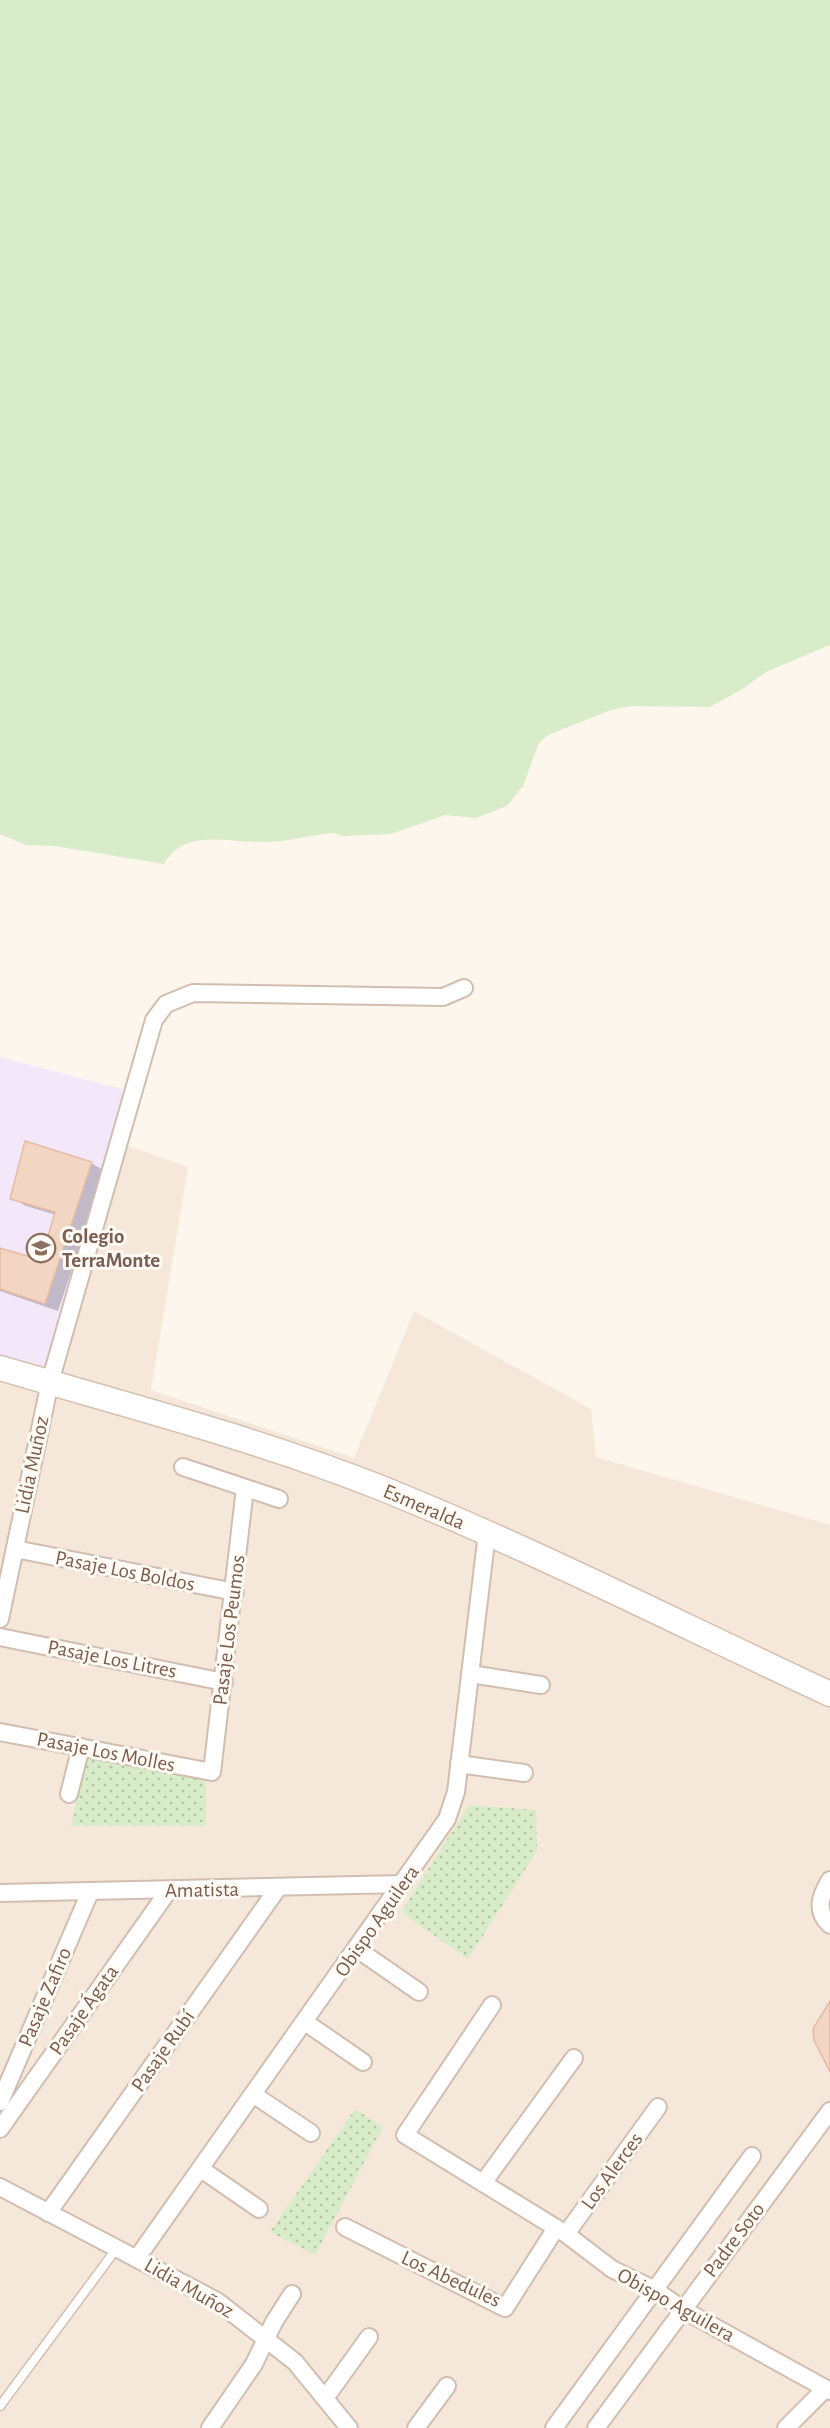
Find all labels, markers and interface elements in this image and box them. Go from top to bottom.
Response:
place label: Colegio TerraMonte [62,1226,160,1271]
school or university icon: Colegio TerraMonte [25,1232,57,1264]
street label: Lidia Muñoz [11,1414,53,1516]
street label: Esmeralda [380,1480,468,1534]
street label: Pasaje Los Boldos [53,1547,197,1595]
street label: Pasaje Los Peumos [209,1554,249,1706]
street label: Pasaje Los Litres [46,1636,178,1682]
street label: Pasaje Los Molles [35,1728,177,1776]
street label: Obispo Aguilera [331,1861,423,1981]
street label: Amatista [165,1879,240,1901]
street label: Pasaje Zafiro [15,1944,75,2050]
street label: Pasaje Ágata [44,1960,123,2059]
street label: Pasaje Rubí [127,2006,199,2096]
street label: Los Alerces [577,2129,647,2213]
street label: Padre Soto [699,2199,769,2281]
street label: Los Abedules [398,2247,504,2311]
street label: Lidia Muñoz [141,2254,237,2322]
street label: Obispo Aguilera [614,2264,739,2346]

